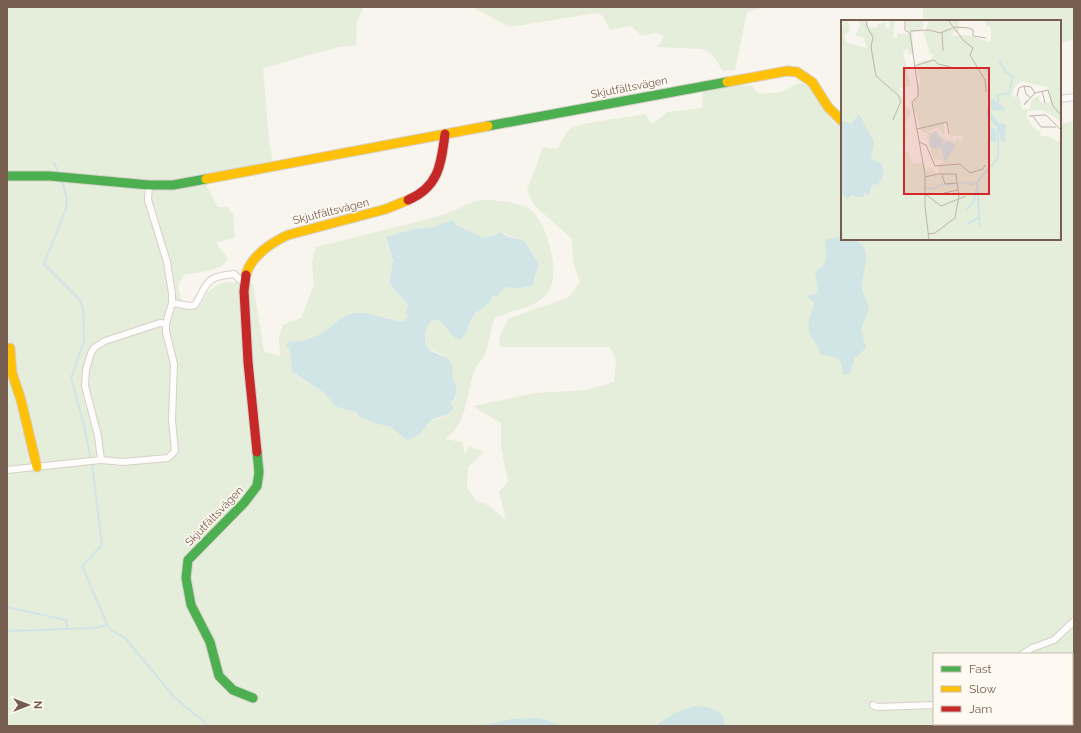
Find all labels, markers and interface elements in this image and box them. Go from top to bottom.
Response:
inset map [841,20,1061,240]
street label: Skjutfältsvägen [590,74,669,101]
street label: Skjutfältsvägen [292,196,371,227]
street label: Skjutfältsvägen [183,484,246,549]
legend [933,653,1073,725]
text: Fast [969,662,992,676]
text: Slow [969,682,996,696]
north arrow [8,685,48,725]
text: N [31,701,44,709]
text: Jam [969,702,992,716]

